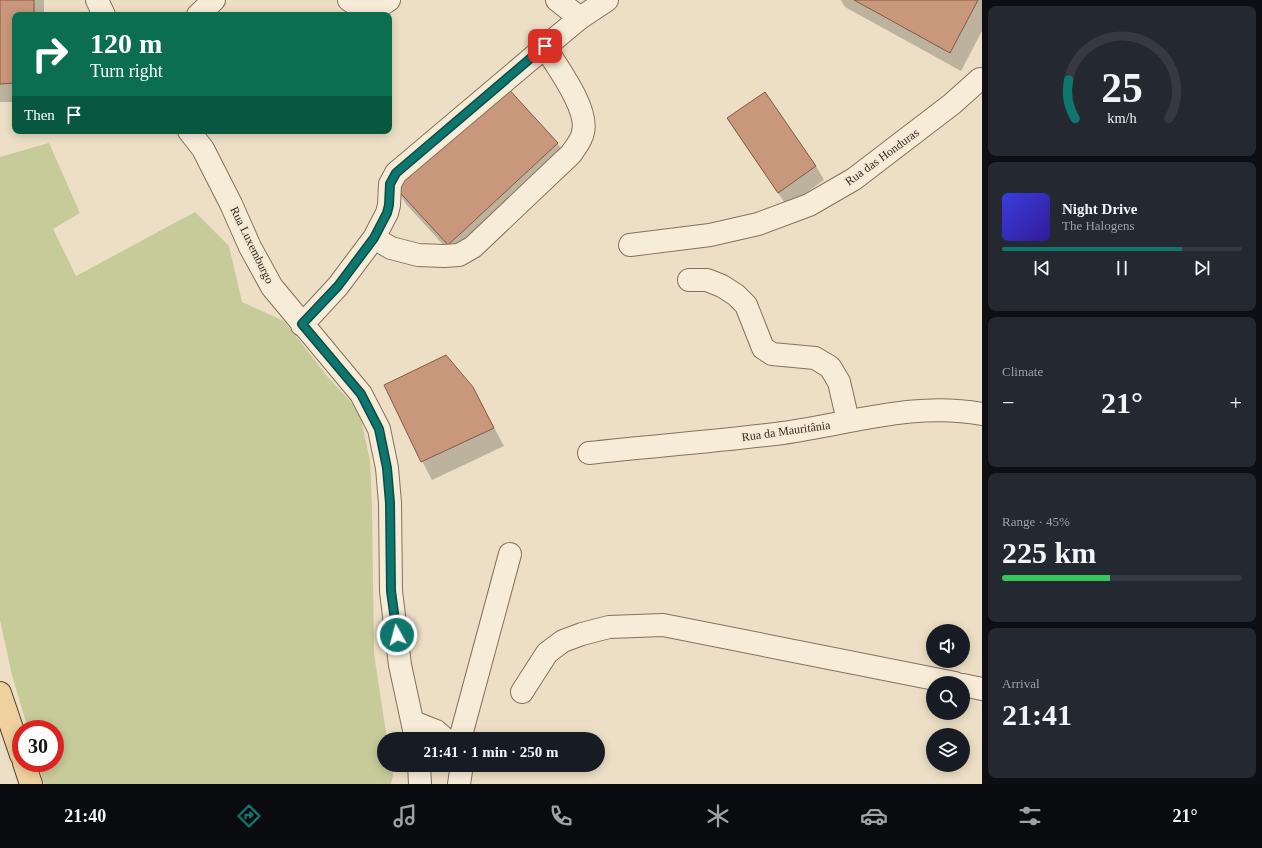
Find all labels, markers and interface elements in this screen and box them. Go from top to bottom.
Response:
icon: right [24,28,76,80]
text: 120 m [90,28,162,59]
pin [528,29,562,63]
icon: arrive [534,35,556,57]
text: Turn right [90,61,163,81]
text: 25 [1101,65,1143,111]
icon: arrive [63,104,85,126]
text: Then [24,107,55,123]
text: km/h [1107,109,1137,125]
street label: Rua das Honduras [842,125,922,189]
text: Night Drive [1062,201,1137,217]
street label: Rua Luxemburgo [227,204,277,286]
text: The Halogens [1062,218,1135,233]
icon: previous [1031,257,1053,279]
icon: pause [1111,257,1133,279]
icon: next [1191,257,1213,279]
text: Climate [1002,364,1043,379]
text: 21° [1101,386,1143,419]
text: − [1002,390,1014,415]
text: + [1230,390,1242,415]
street label: Rua da Mauritânia [741,418,832,444]
text: Range · 45% [1002,514,1070,529]
text: 225 km [1002,536,1096,569]
position arrow [376,614,418,656]
map controls [926,624,970,772]
button: sound [926,624,970,668]
button: search [926,676,970,720]
text: Arrival [1002,676,1040,691]
text: 21:41 [1002,698,1072,731]
speed limit sign: 30 [12,720,64,772]
button: layers [926,728,970,772]
text: 21:41 · 1 min · 250 m [424,744,559,760]
icon: directions [235,802,263,830]
icon: music [391,802,419,830]
icon: phone [547,802,575,830]
icon: climate [704,802,732,830]
icon: car [860,802,888,830]
icon: filters [1016,802,1044,830]
text: 21:40 [64,806,106,826]
text: 21° [1173,806,1198,826]

